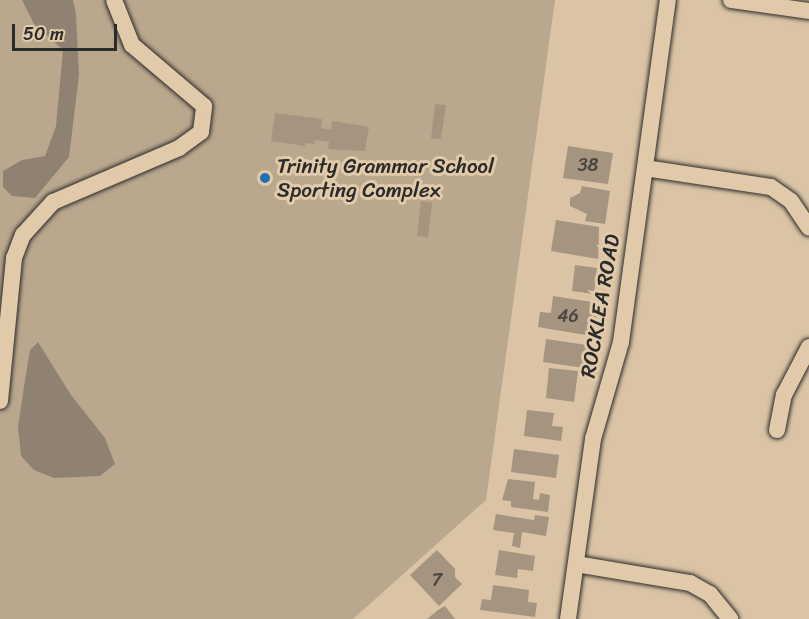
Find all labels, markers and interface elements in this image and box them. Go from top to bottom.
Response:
scale bar [15,12,120,50]
text: 50 m [23,18,64,50]
place label: Trinity Grammar School Sporting Complex [277,153,494,203]
house number: 38 [578,154,598,176]
marker: Trinity Grammar School Sporting Complex [258,171,272,185]
street label: ROCKLEA ROAD [575,232,625,380]
house number: 46 [557,305,579,327]
house number: 7 [432,569,442,591]

